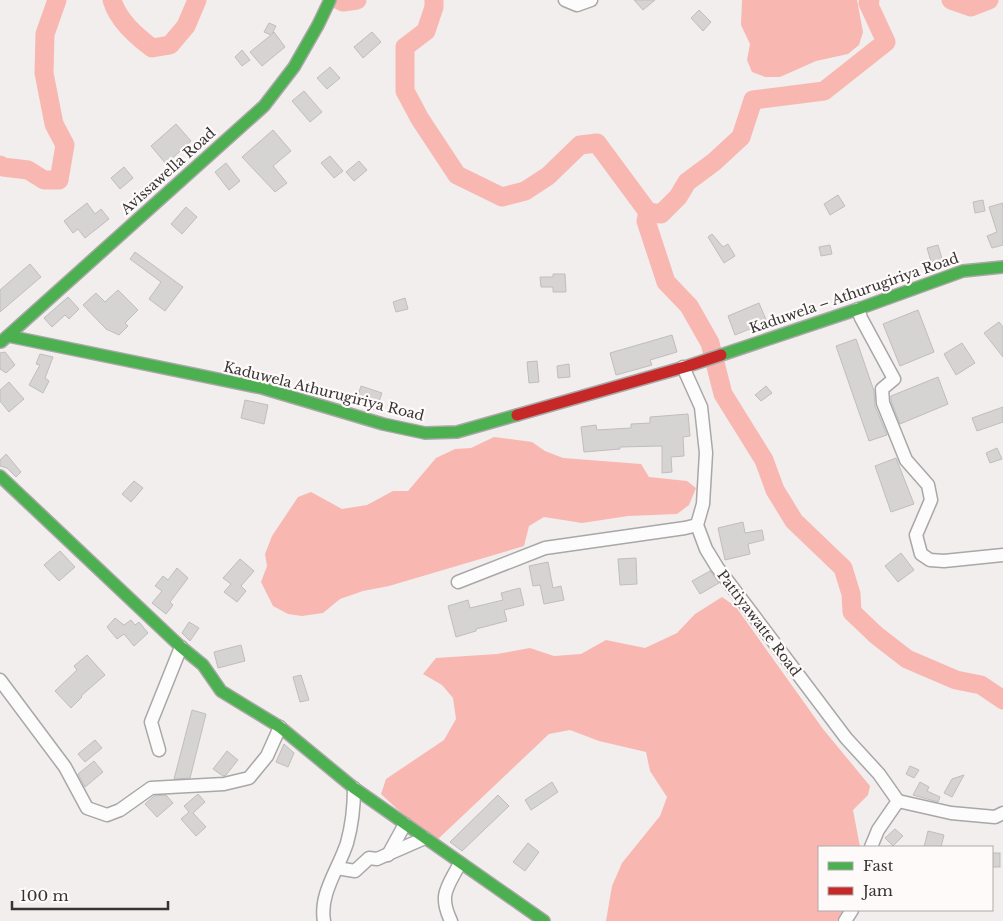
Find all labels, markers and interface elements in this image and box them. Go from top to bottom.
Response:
street label: Avissawella Road [116,123,219,219]
street label: Kaduwela – Athurugiriya Road [747,248,962,337]
street label: Kaduwela Athurugiriya Road [222,357,427,425]
street label: Pattiyawatte Road [713,566,805,680]
legend [818,846,993,911]
text: Fast [863,856,894,875]
scale bar [12,878,169,910]
text: Jam [861,881,893,900]
text: 100 m [20,886,69,905]

